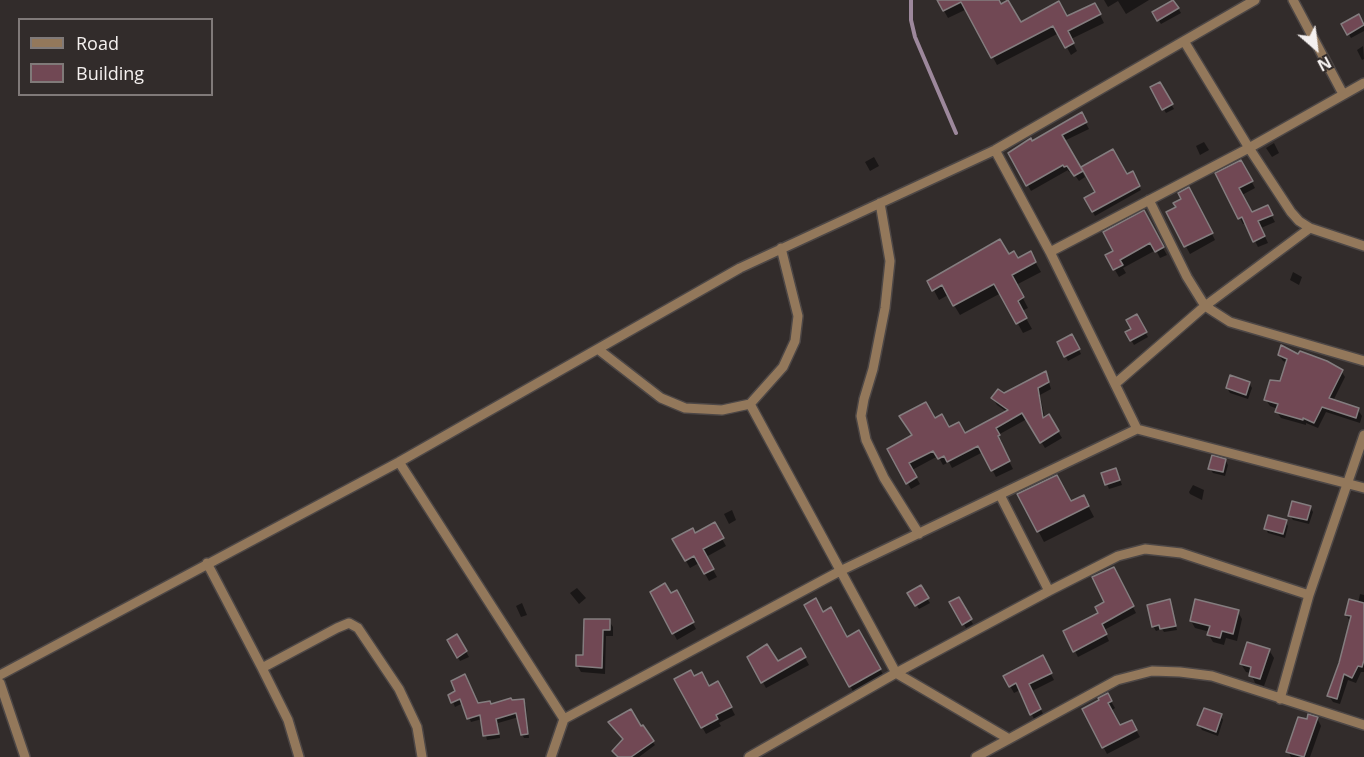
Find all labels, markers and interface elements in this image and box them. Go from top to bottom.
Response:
legend [18,18,213,96]
north arrow [1286,18,1346,78]
text: Road [76,31,119,55]
text: N [1314,51,1335,77]
text: Building [76,61,144,85]

